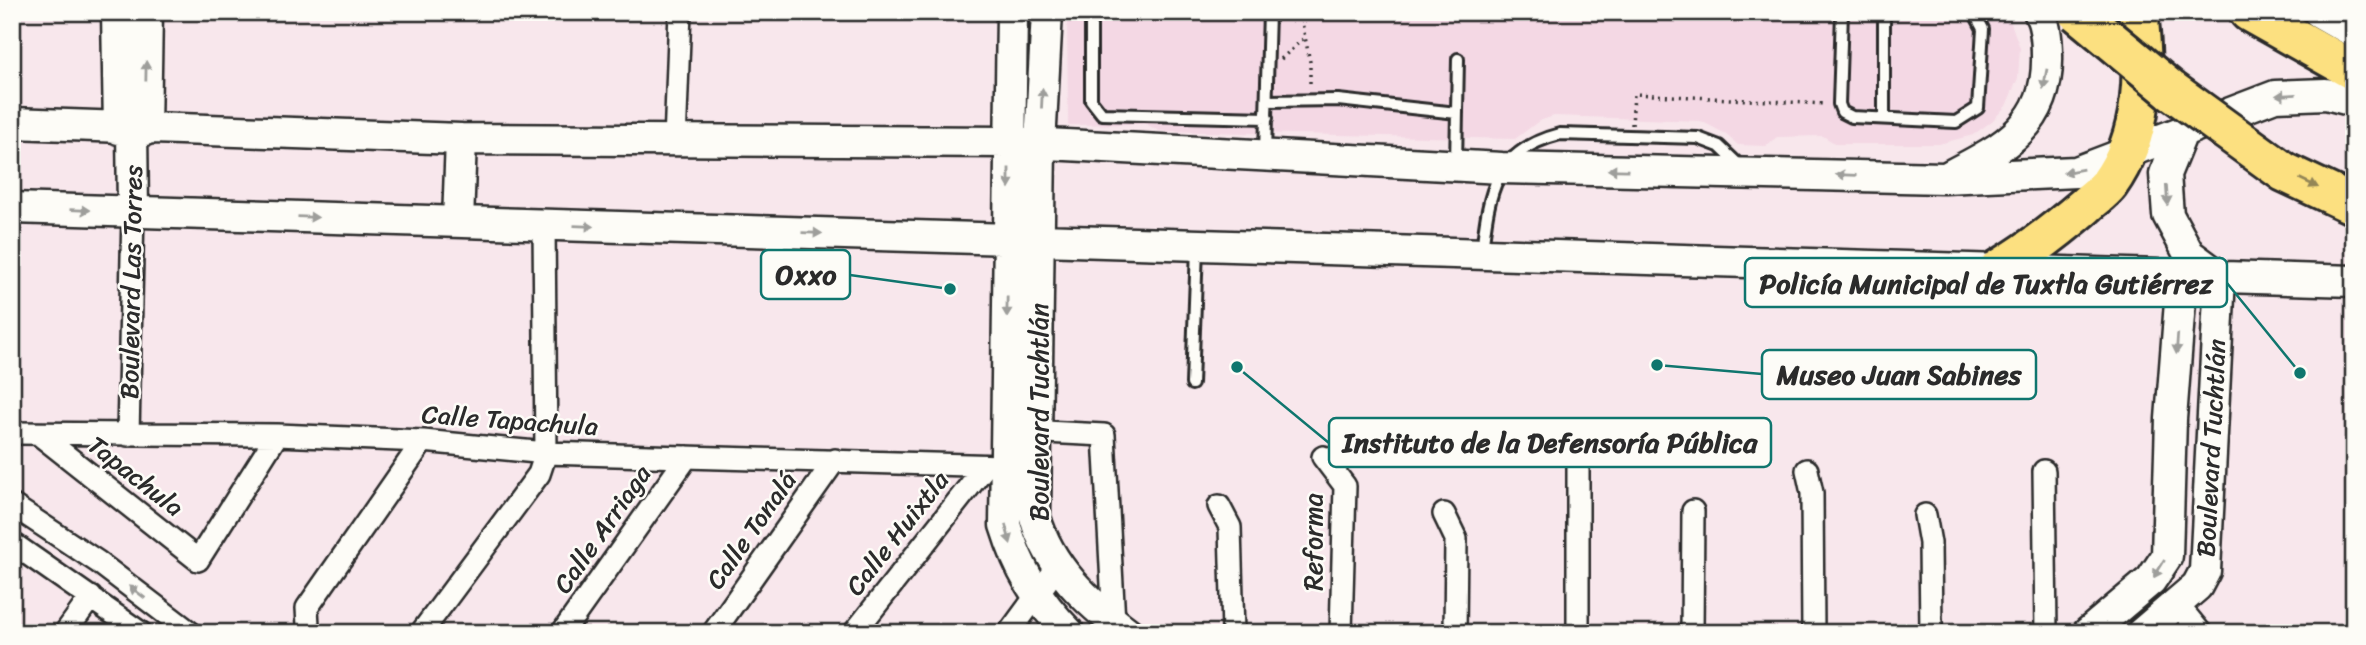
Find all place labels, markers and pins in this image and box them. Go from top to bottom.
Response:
callout: Oxxo [761,250,850,299]
callout: Policía Municipal de Tuxtla Gutiérrez [1745,258,2227,307]
callout: Museo Juan Sabines [1762,350,2036,399]
callout: Instituto de la Defensoría Pública [1329,418,1771,467]

